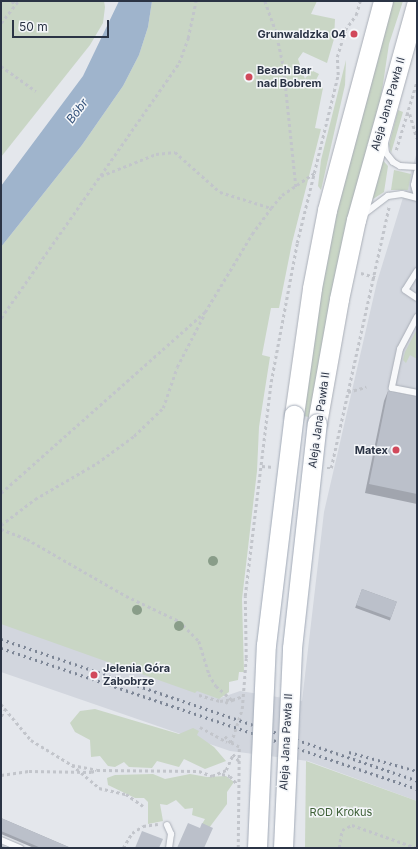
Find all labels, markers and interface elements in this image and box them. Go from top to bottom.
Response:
scale bar [14,12,111,38]
text: 50 m [19,19,48,34]
place label: Grunwaldzka 04 [257,27,346,41]
marker: Grunwaldzka 04 [349,29,359,39]
street label: Aleja Jana Pawła II [368,56,408,152]
place label: Beach Bar nad Bobrem [257,64,322,90]
marker: Beach Bar nad Bobrem [244,72,254,82]
water label: Bóbr [63,96,91,126]
street label: Aleja Jana Pawła II [306,371,332,469]
place label: Matex [355,443,388,457]
marker: Matex [391,445,401,455]
place label: Jelenia Góra Zabobrze [103,662,170,688]
marker: Jelenia Góra Zabobrze [88,669,100,681]
street label: Aleja Jana Pawła II [277,693,295,791]
park label: ROD Krokus [310,805,372,819]

